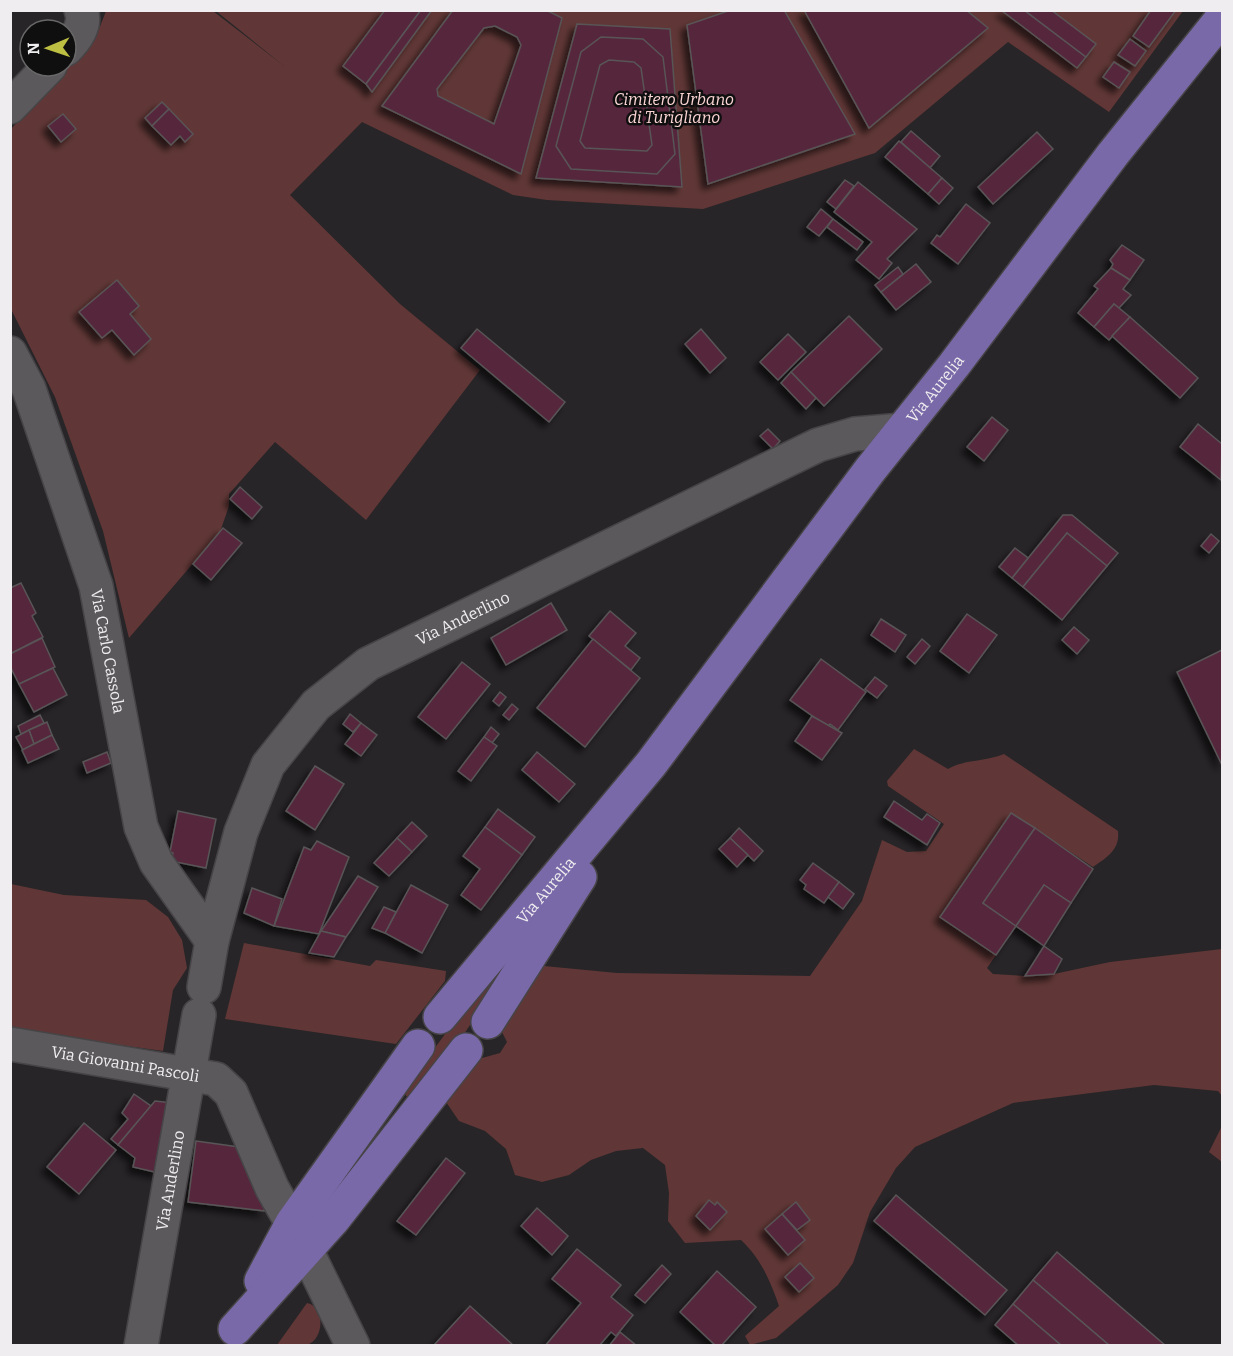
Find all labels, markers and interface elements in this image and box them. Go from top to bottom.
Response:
north arrow [18,18,78,78]
text: N [24,42,43,55]
park label: Cimitero Urbano di Turigliano [614,90,734,127]
street label: Via Aurelia [903,351,968,427]
street label: Via Carlo Cassola [87,588,129,715]
street label: Via Anderlino [413,588,513,649]
street label: Via Aurelia [513,853,579,928]
street label: Via Giovanni Pascoli [50,1042,201,1086]
street label: Via Anderlino [152,1129,189,1232]

